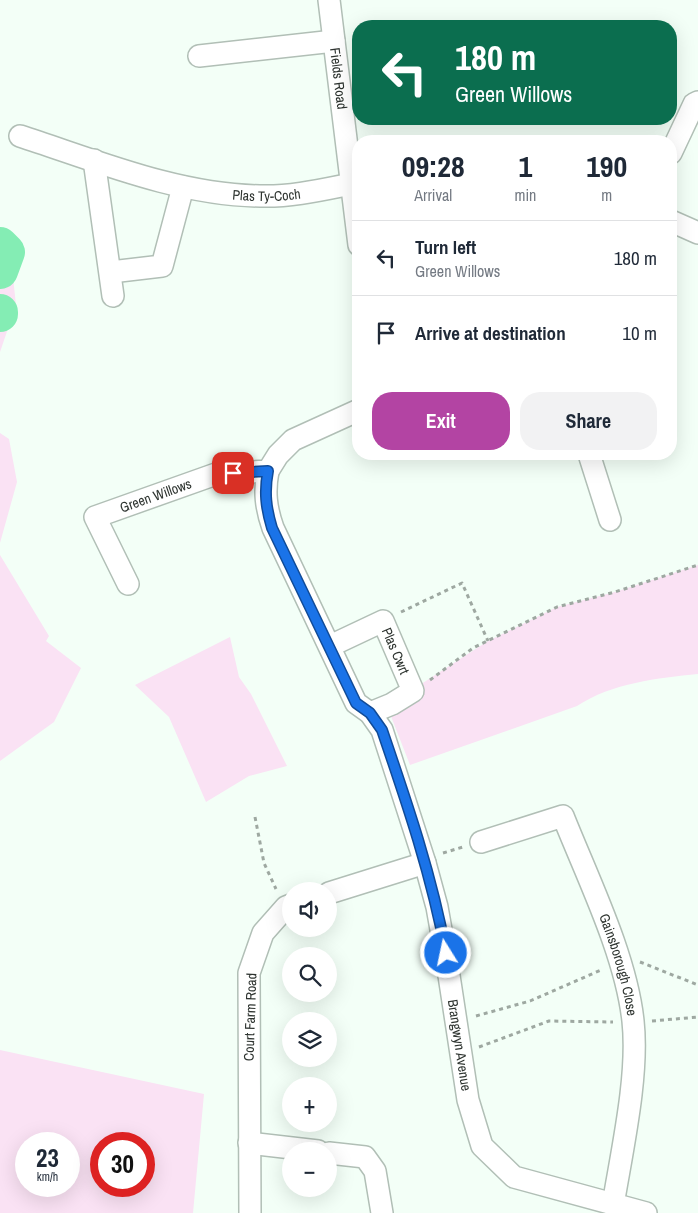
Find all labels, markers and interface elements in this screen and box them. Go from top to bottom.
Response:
text: 180 m [455,34,536,81]
icon: left [372,40,437,105]
street label: Fields Road [326,47,351,110]
text: Green Willows [455,79,572,109]
text: 09:28 [402,146,465,186]
text: 1 [519,146,532,186]
text: 190 [586,146,627,186]
text: Arrival [414,184,452,206]
text: min [514,184,536,206]
text: m [601,184,612,206]
street label: Plas Ty-Coch [232,185,302,205]
text: Turn left [415,234,476,260]
icon: left [372,244,400,272]
text: 180 m [614,245,657,271]
text: Green Willows [415,260,500,282]
icon: arrive [372,319,400,347]
text: Arrive at destination [415,320,566,346]
text: 10 m [622,320,657,346]
button: Exit [372,392,510,450]
button: Share [520,392,657,450]
pin [212,452,254,494]
icon: arrive [219,459,247,487]
street label: Green Willows [117,474,194,516]
street label: Plas Cwrt [378,625,414,677]
map controls [282,882,337,1197]
button: sound [282,882,337,937]
street label: Gainsborough Close [595,911,641,1017]
position arrow [419,926,471,978]
button: search [282,947,337,1002]
street label: Court Farm Road [239,973,261,1061]
street label: Brangwyn Avenue [444,998,475,1092]
button: layers [282,1012,337,1067]
button: + [282,1077,337,1132]
speed limit sign: 30 [90,1132,155,1197]
text: 23 [36,1141,59,1175]
button: − [282,1142,337,1197]
text: km/h [37,1169,58,1185]

